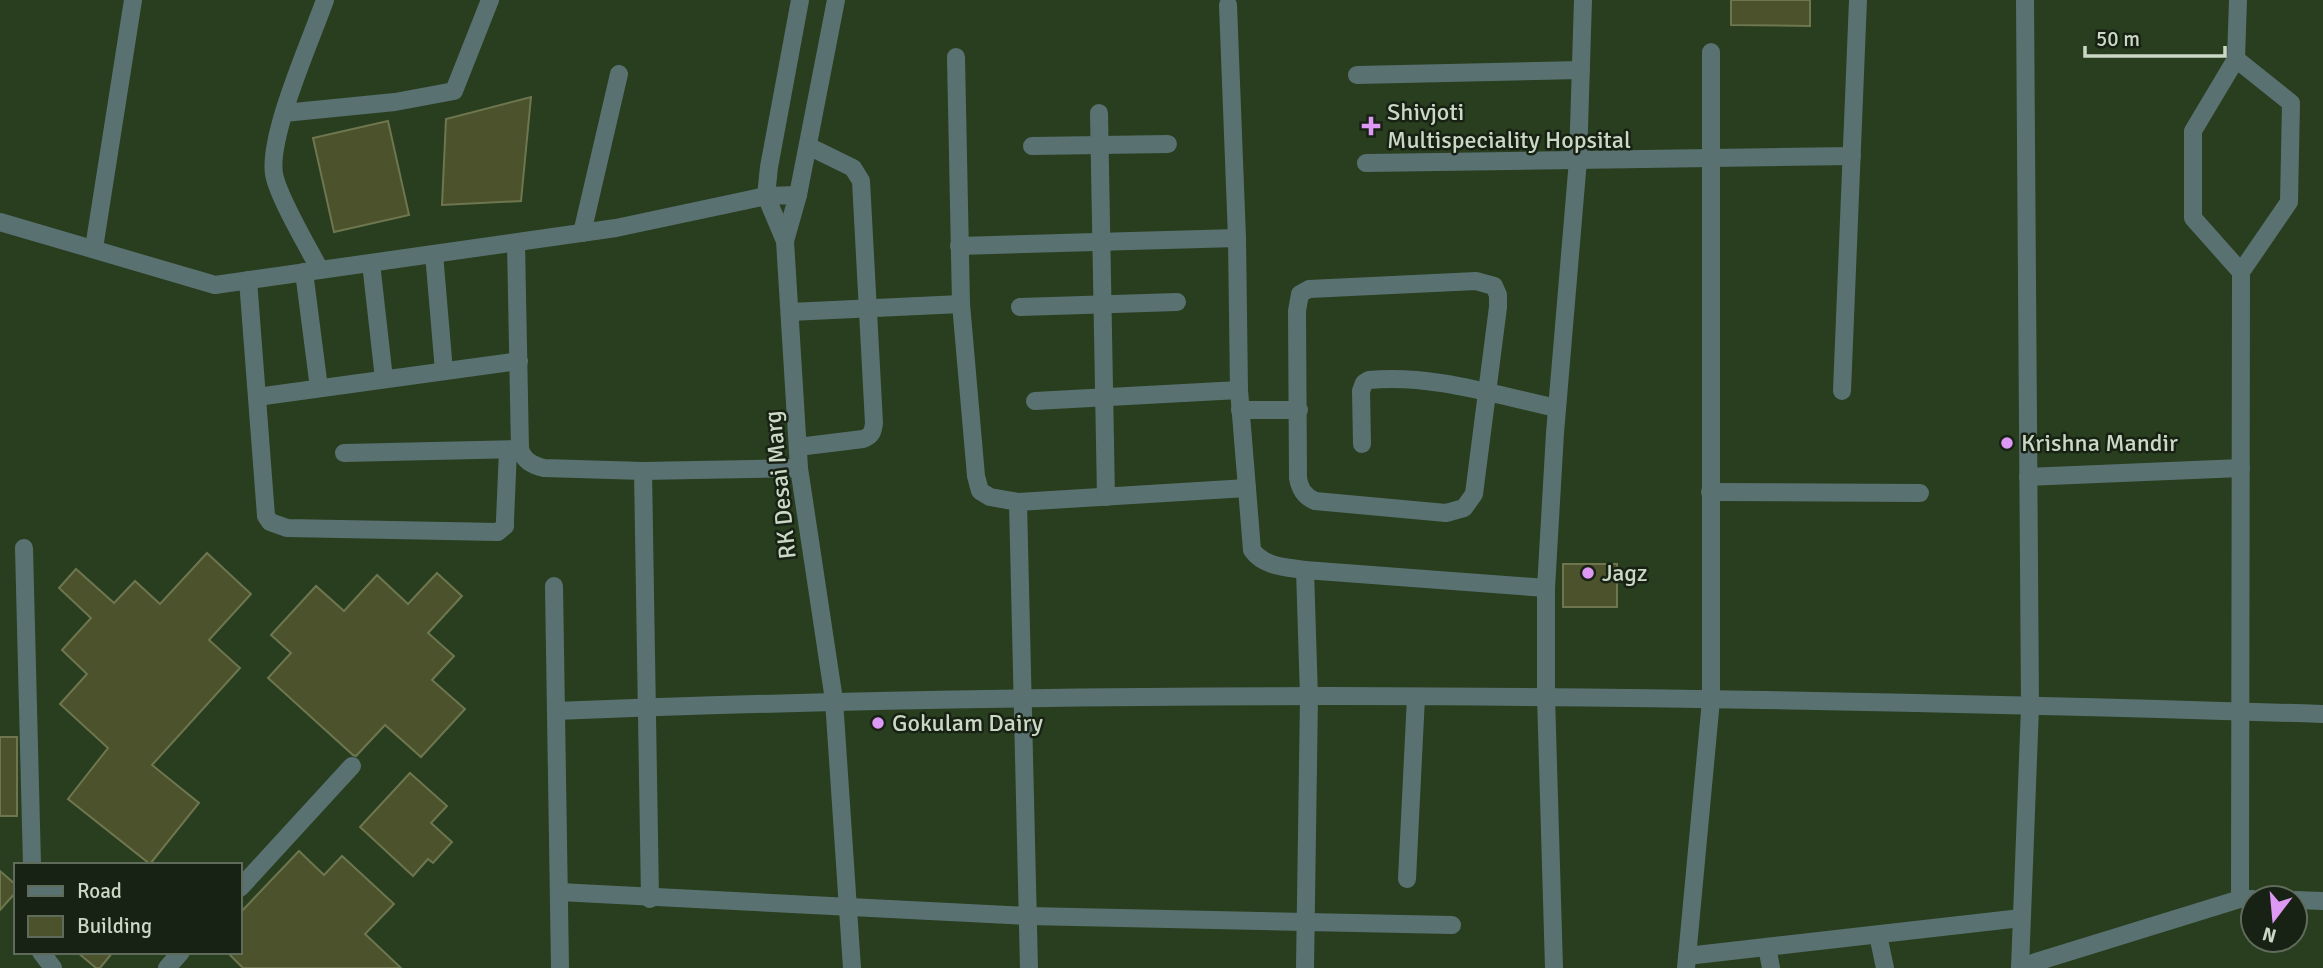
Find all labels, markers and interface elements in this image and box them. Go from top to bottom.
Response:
scale bar [2085,14,2225,58]
text: 50 m [2096,26,2140,52]
place label: Shivjoti Multispeciality Hopsital [1387,97,1631,155]
marker: Shivjoti Multispeciality Hopsital [1361,116,1381,136]
street label: RK Desai Marg [757,409,803,561]
place label: Krishna Mandir [2021,428,2178,458]
marker: Krishna Mandir [1999,435,2015,451]
place label: Jagz [1602,558,1648,588]
marker: Jagz [1580,565,1596,581]
place label: Gokulam Dairy [892,708,1043,738]
marker: Gokulam Dairy [870,715,886,731]
legend [14,863,242,954]
text: Road [77,878,122,904]
north arrow [2239,884,2309,954]
text: Building [77,913,152,939]
text: N [2260,921,2279,948]

